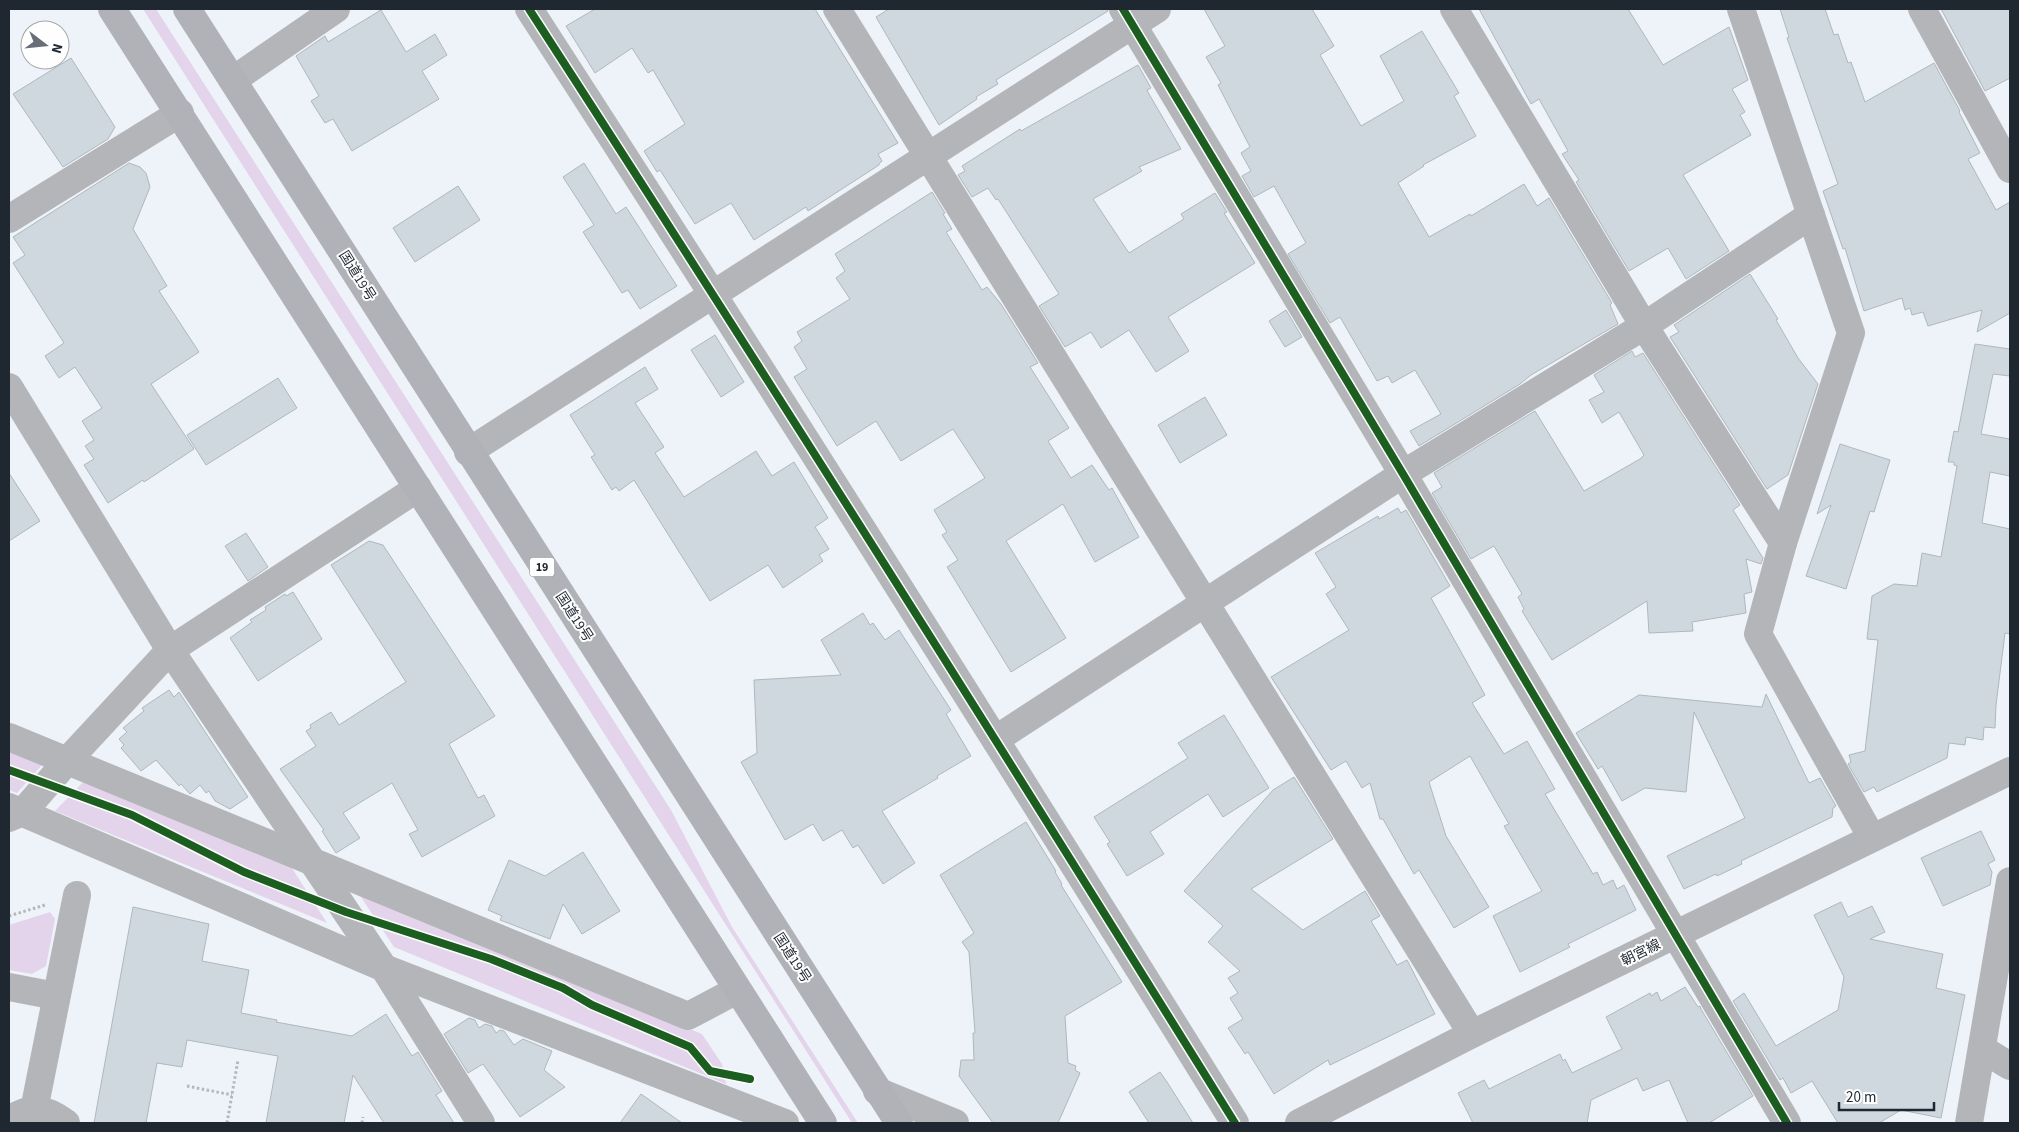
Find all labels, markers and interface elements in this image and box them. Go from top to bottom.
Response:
north arrow [20,20,70,70]
text: N [46,41,67,56]
street label: 国道19号 [334,247,380,305]
road number: 19 [530,558,554,576]
street label: 国道19号 [550,588,598,646]
street label: 国道19号 [768,929,816,987]
street label: 朝宮線 [1618,935,1664,971]
scale bar [1839,1080,1934,1112]
text: 20 m [1846,1087,1876,1108]

